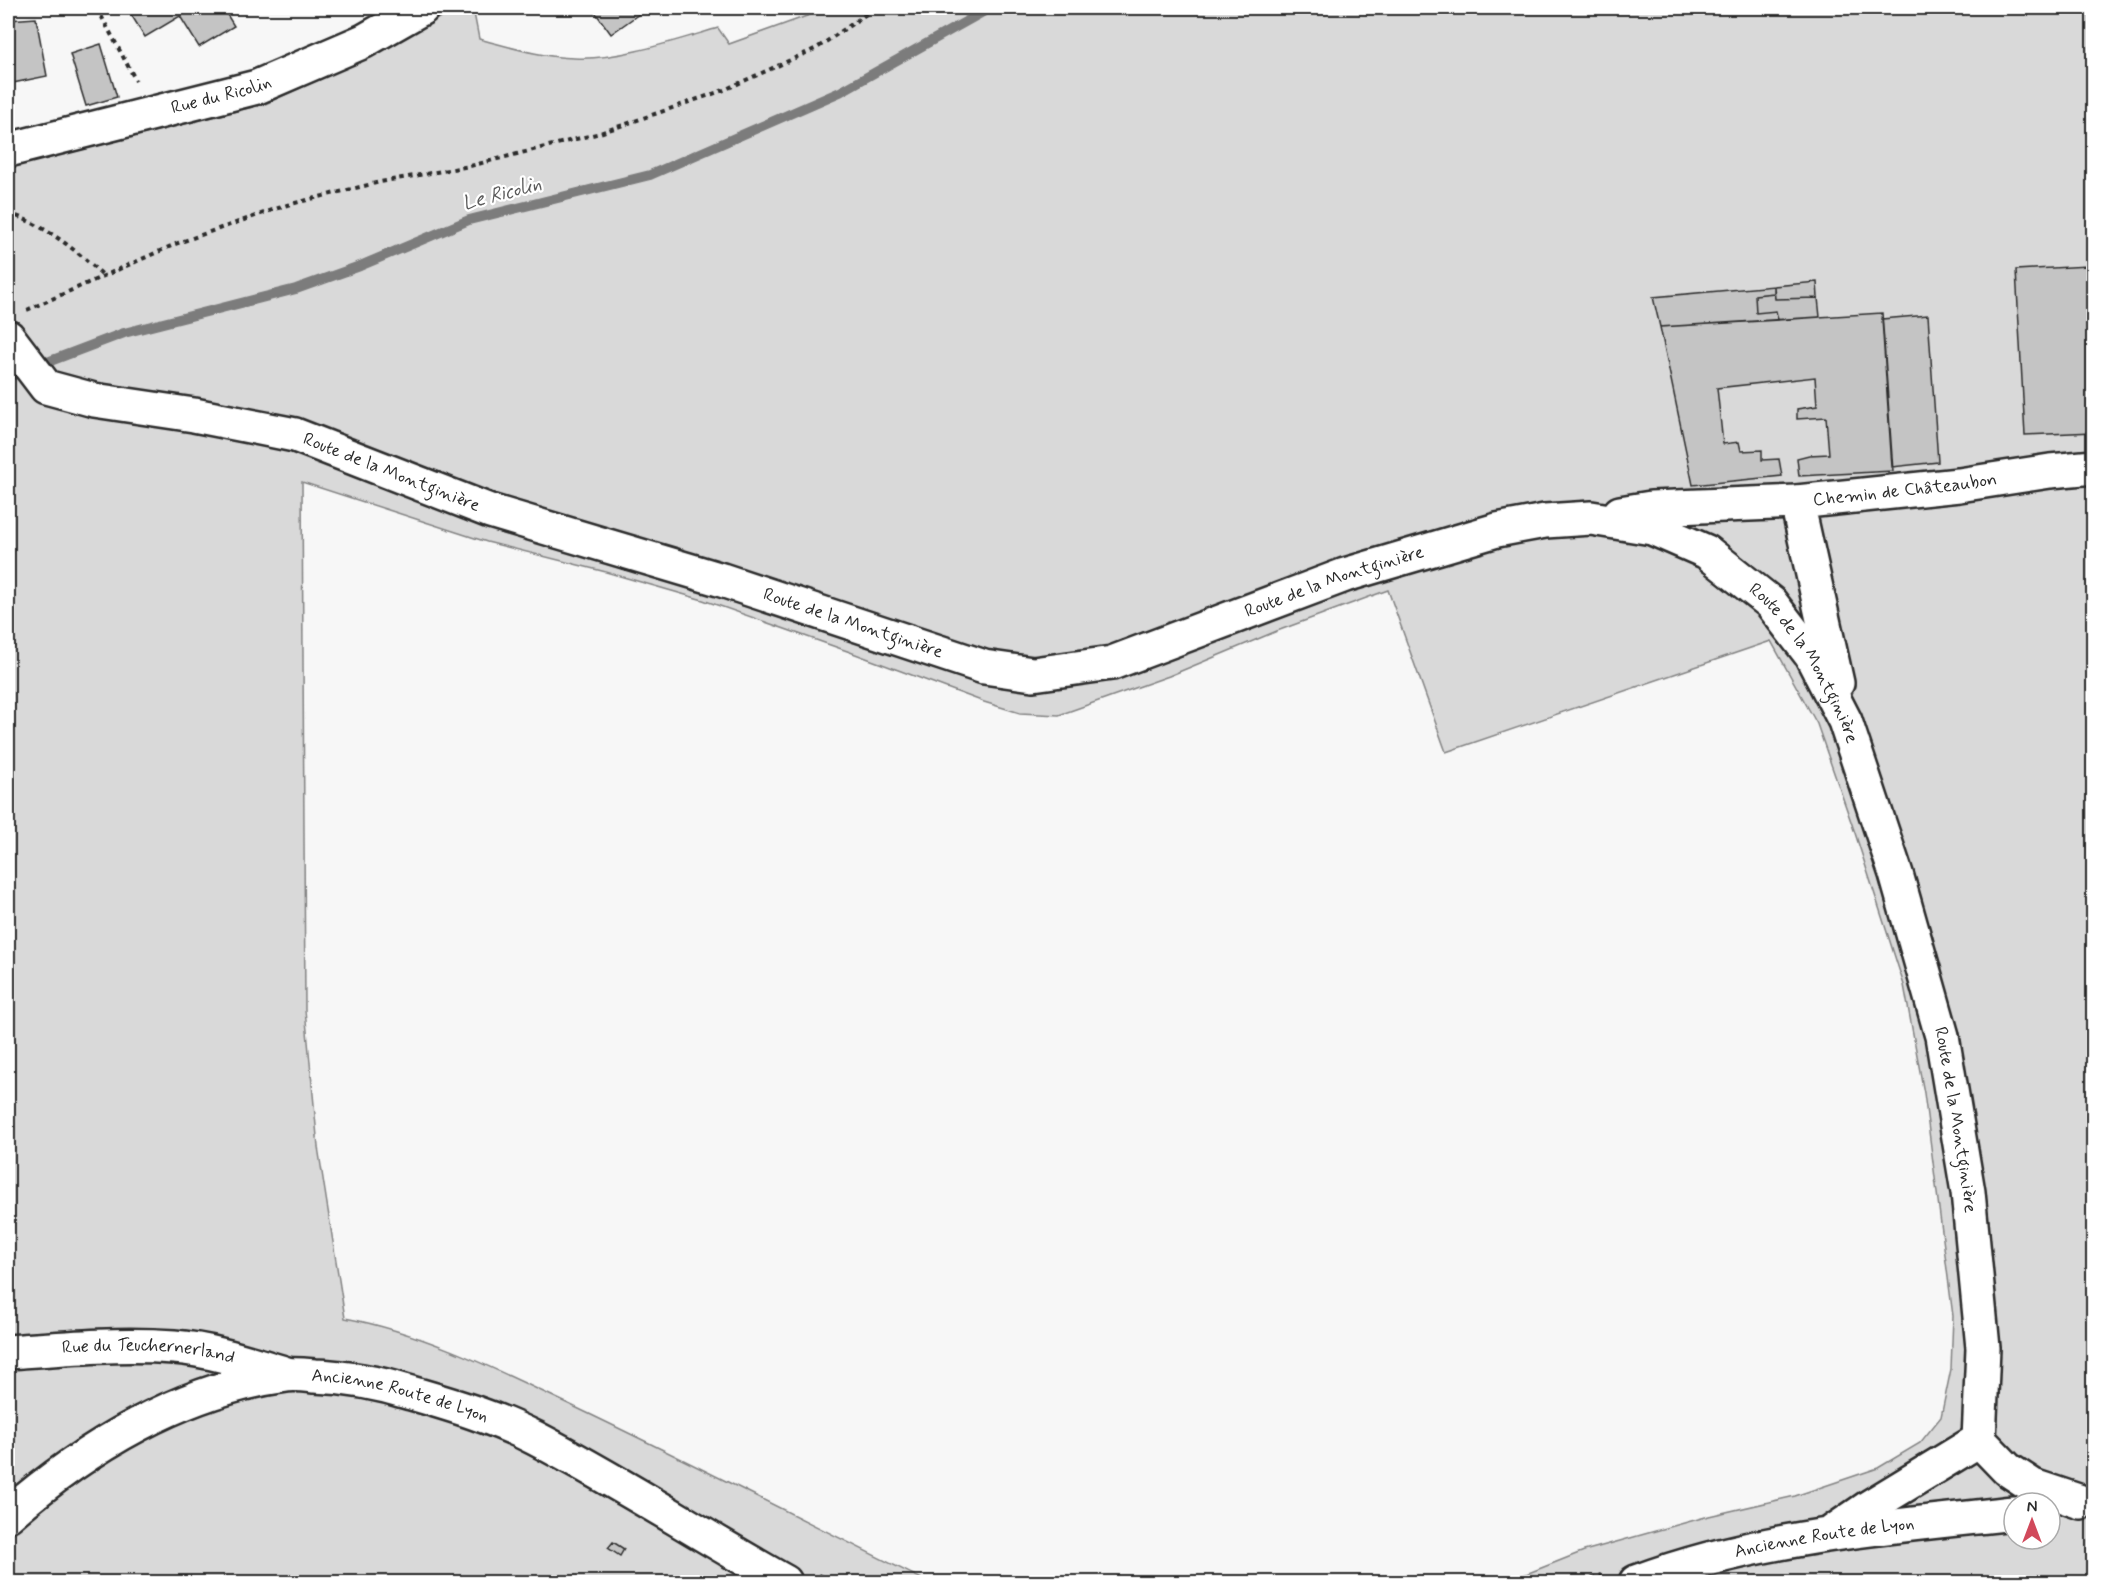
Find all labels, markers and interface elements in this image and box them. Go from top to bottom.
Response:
street label: Rue du Ricolin [168,70,275,120]
water label: Le Ricolin [459,171,545,217]
street label: Route de la Montginière [299,427,483,518]
street label: Chemin de Châteaubon [1812,467,1999,512]
street label: Route de la Montginière [1241,540,1427,624]
street label: Route de la Montginière [1744,578,1864,747]
street label: Route de la Montginière [760,582,946,665]
street label: Route de la Montginière [1928,1024,1982,1214]
street label: Rue du Teuchernerland [61,1333,237,1370]
street label: Ancienne Route de Lyon [311,1364,492,1429]
north arrow [2002,1491,2062,1551]
text: N [2027,1497,2037,1518]
street label: Ancienne Route de Lyon [1732,1512,1916,1564]

